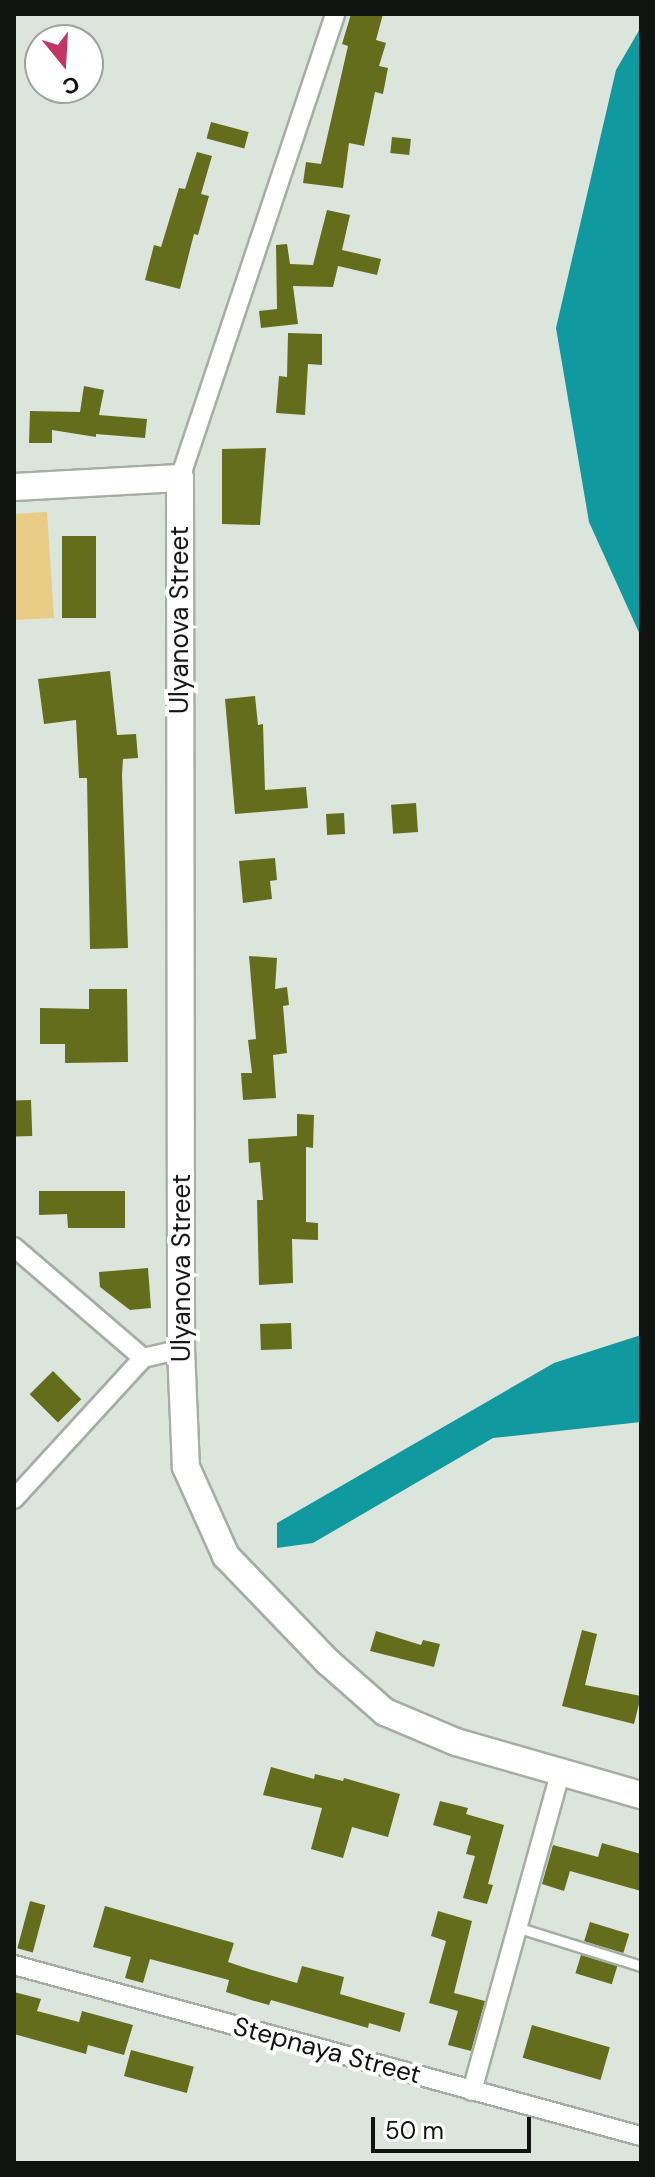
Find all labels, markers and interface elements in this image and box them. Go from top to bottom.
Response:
north arrow [24,24,104,104]
text: С [59,69,83,102]
street label: Ulyanova Street [164,526,196,714]
street label: Ulyanova Street [166,1174,198,1362]
street label: Stepnaya Street [230,2011,424,2091]
scale bar [375,2101,535,2151]
text: 50 m [385,2115,444,2146]

